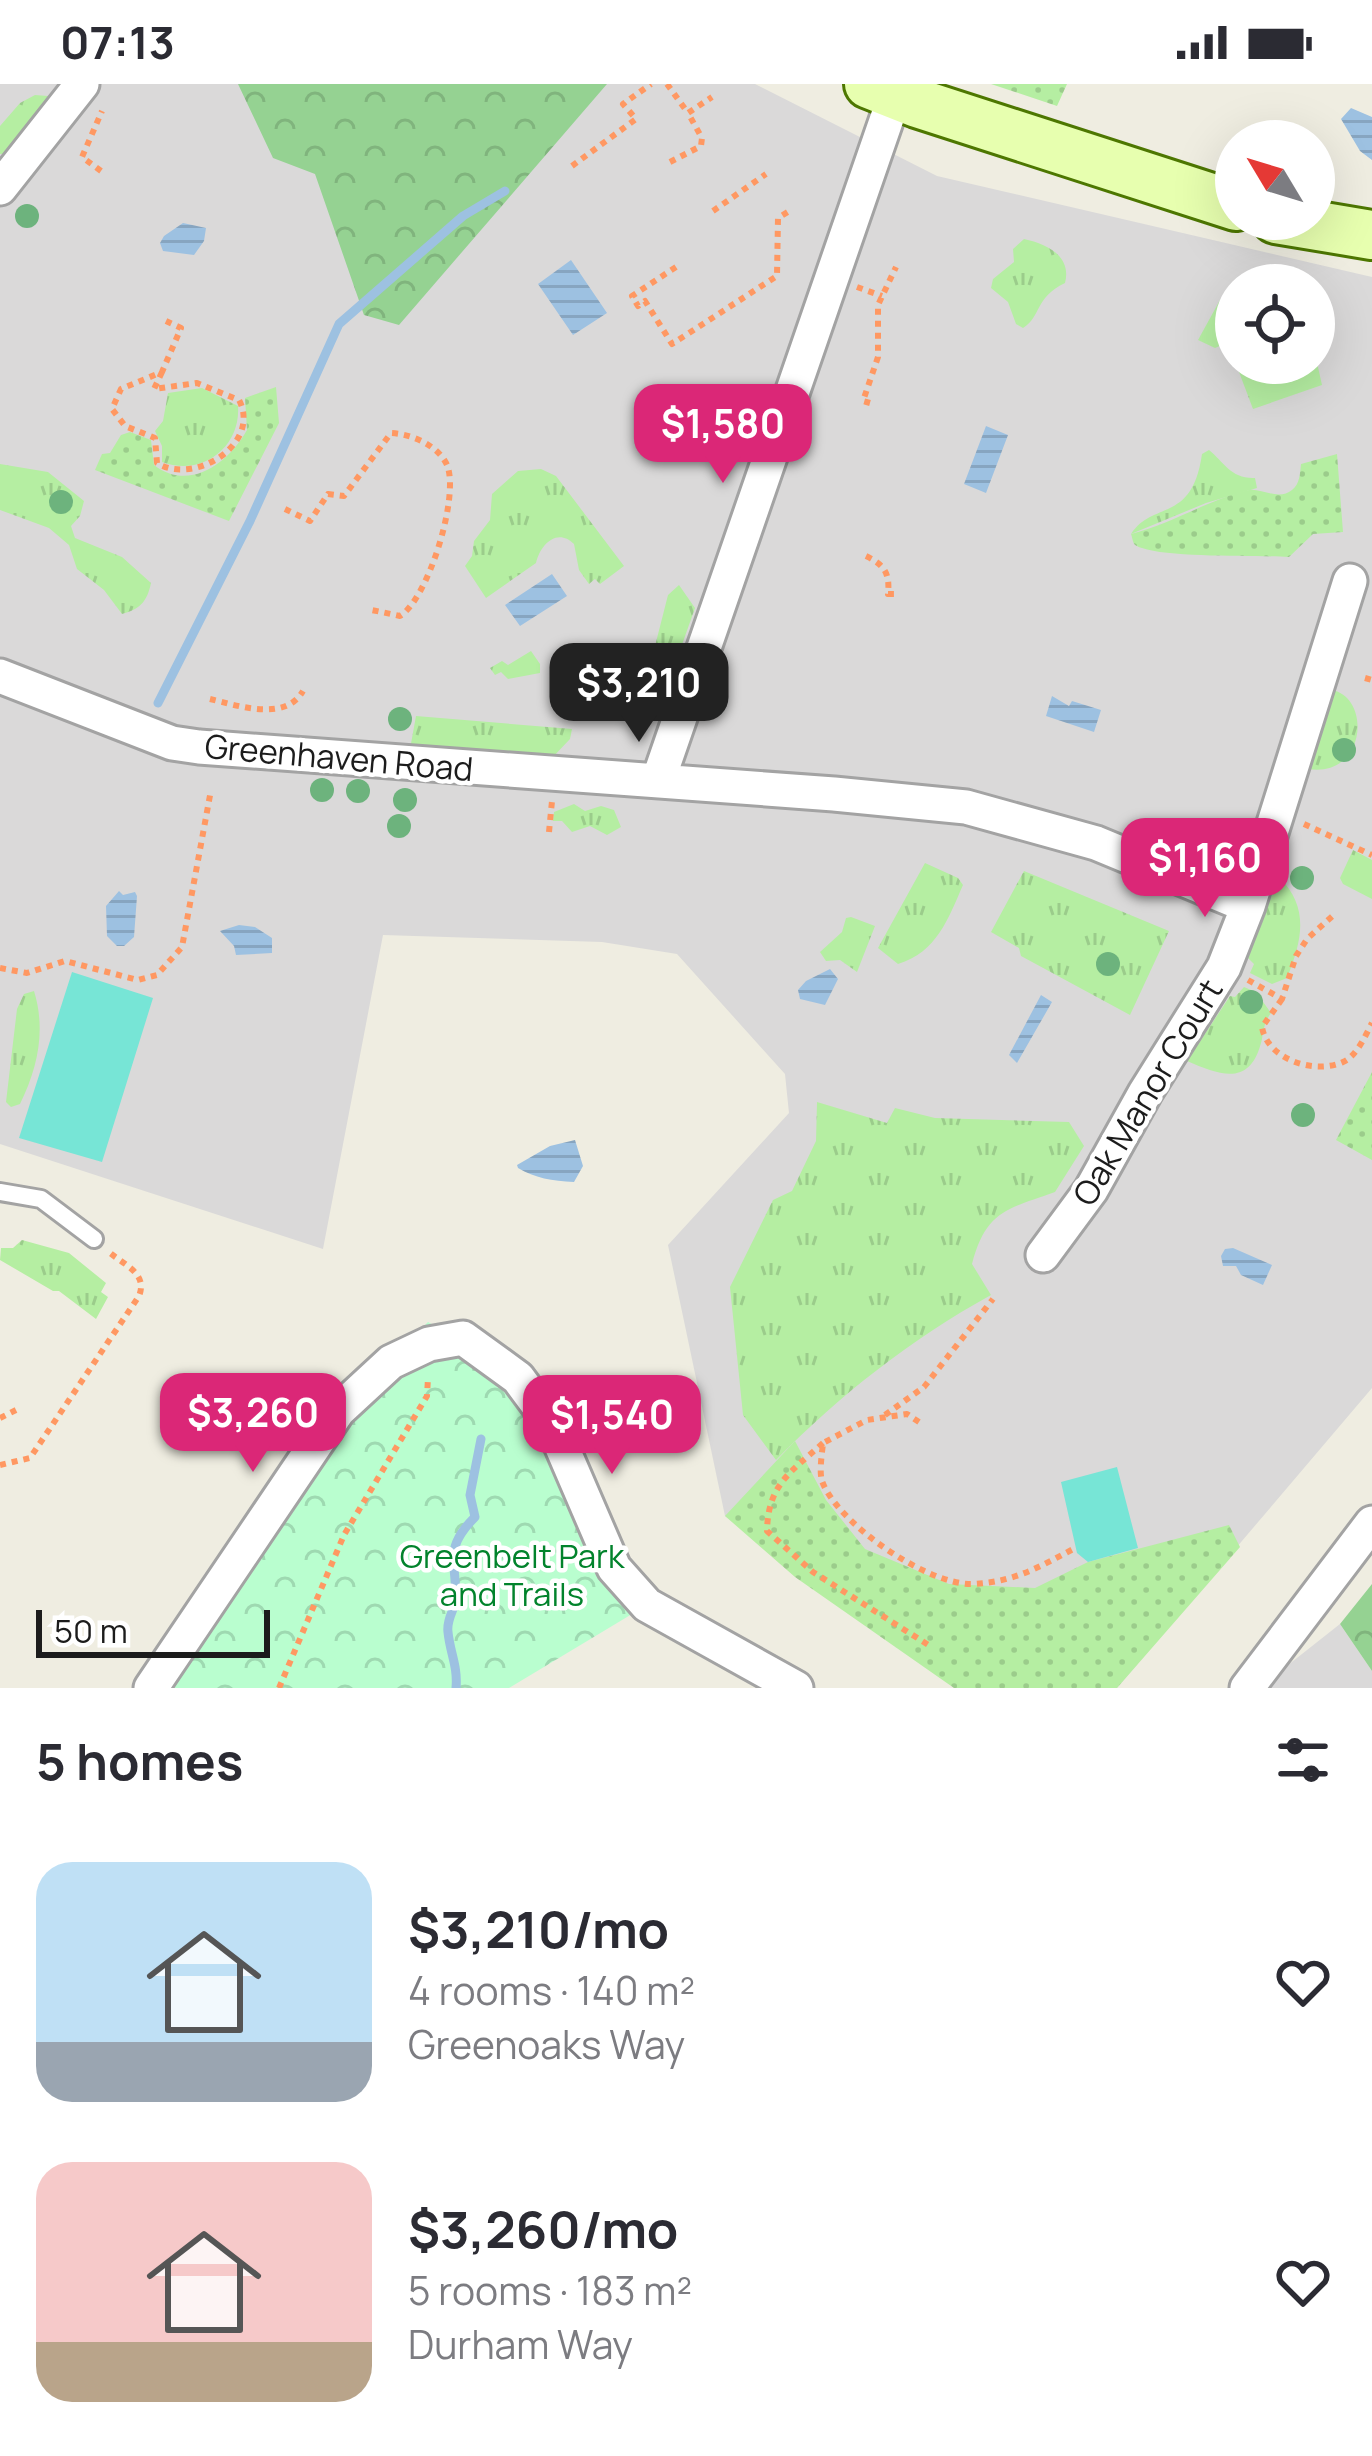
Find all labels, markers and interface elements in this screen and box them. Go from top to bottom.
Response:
text: 07:13 [60,11,175,73]
north arrow [1215,120,1335,240]
map controls [1215,120,1335,384]
button: locate [1215,264,1335,384]
pin: $1,580 [625,384,821,486]
text: $1,580 [661,396,785,450]
pin: $3,210 [541,643,737,745]
text: $3,210 [577,655,701,709]
street label: Greenhaven Road [203,723,475,791]
pin: $1,160 [1107,818,1303,920]
text: $1,160 [1148,830,1262,884]
street label: Oak Manor Court [1062,970,1232,1214]
pin: $3,260 [155,1373,351,1475]
pin: $1,540 [514,1375,710,1477]
text: $3,260 [187,1385,319,1439]
text: $1,540 [550,1387,674,1441]
park label: Greenbelt Park and Trails [400,1533,626,1616]
scale bar [36,1604,270,1657]
text: 50 m [54,1608,128,1653]
text: 5 homes [36,1726,243,1795]
icon: filters [1270,1727,1336,1793]
text: $3,210/mo [408,1894,669,1963]
icon: home [132,1910,276,2054]
icon: heart [1270,1949,1336,2015]
text: 4 rooms · 140 m² [408,1963,695,2017]
text: Greenoaks Way [408,2017,685,2071]
text: $3,260/mo [408,2194,678,2263]
icon: home [132,2210,276,2354]
icon: heart [1270,2249,1336,2315]
text: 5 rooms · 183 m² [408,2263,692,2317]
text: Durham Way [408,2317,633,2371]

